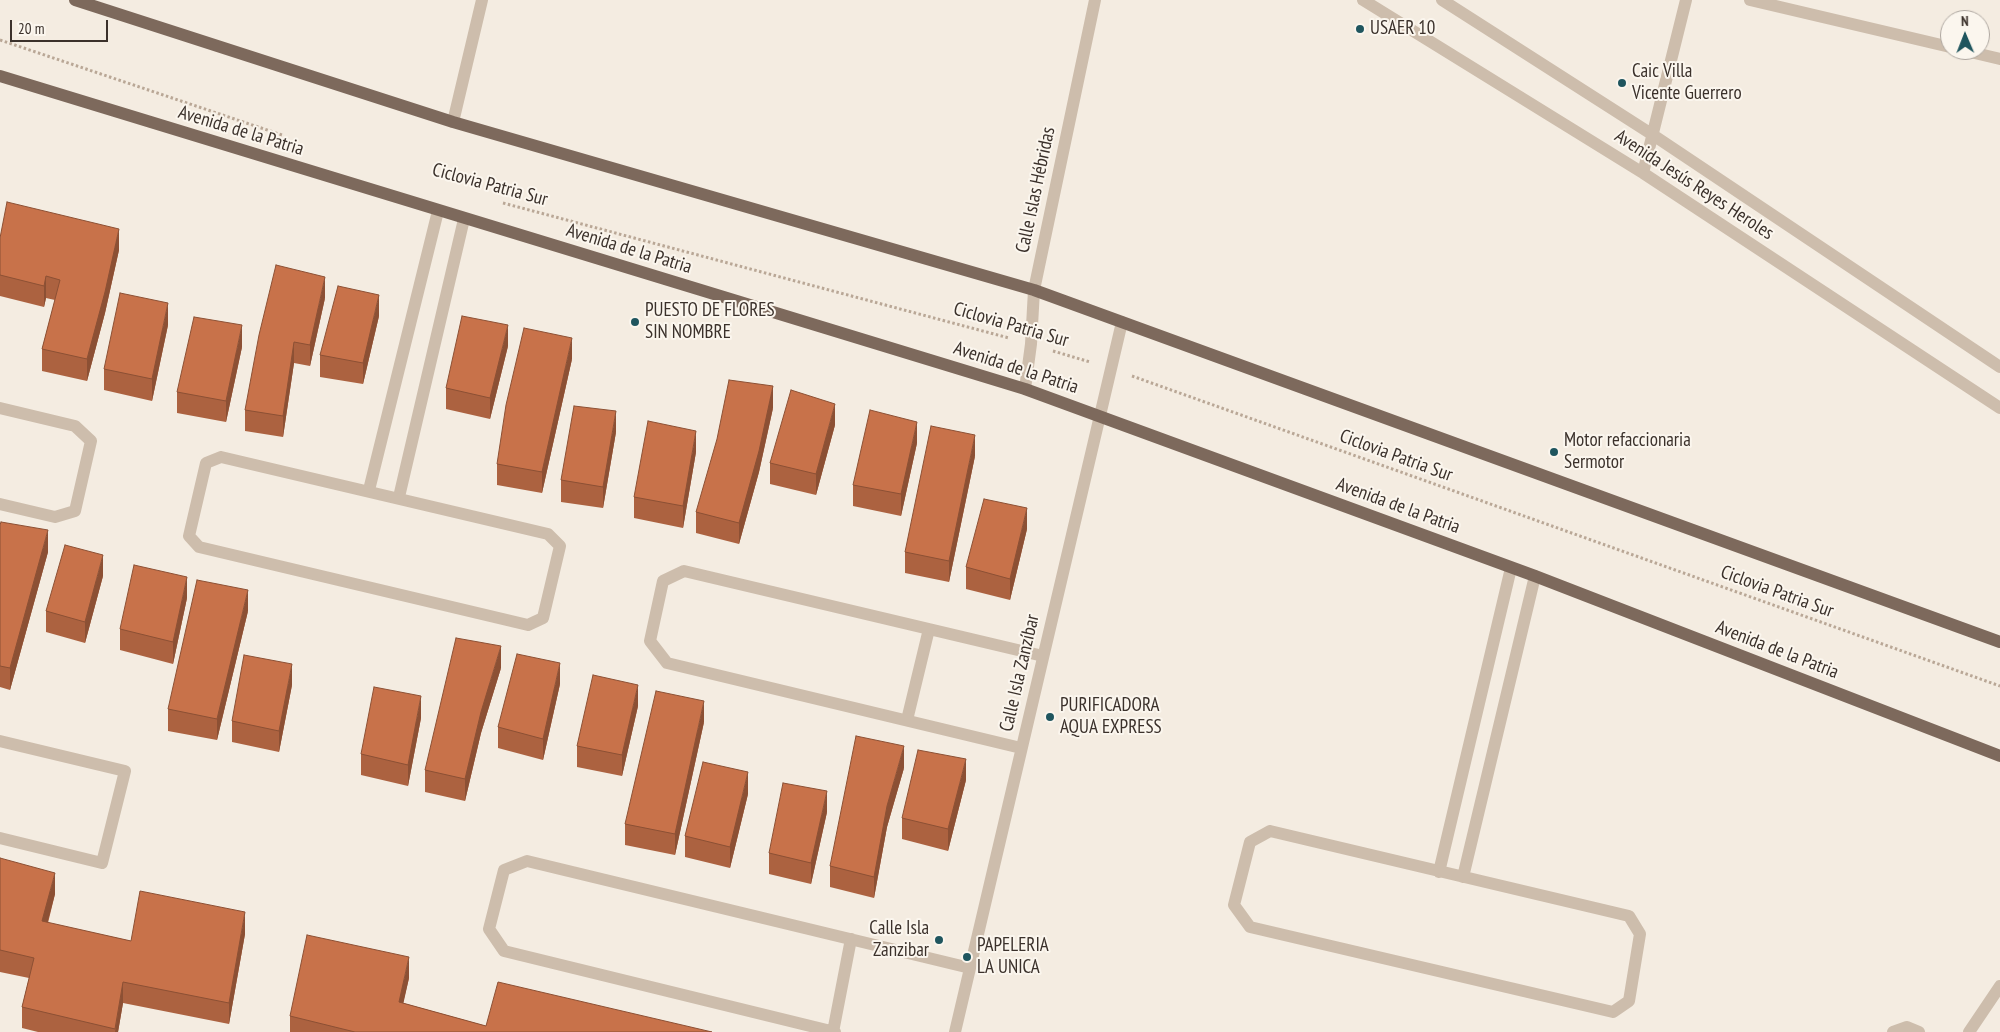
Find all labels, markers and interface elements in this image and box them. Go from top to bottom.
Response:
scale bar [12,10,110,42]
north arrow [1940,10,1990,60]
text: N [1961,12,1969,30]
place label: USAER 10 [1370,18,1435,40]
text: 20 m [18,19,44,38]
marker: USAER 10 [1354,23,1366,35]
place label: Caic Villa Vicente Guerrero [1632,61,1742,105]
marker: Caic Villa Vicente Guerrero [1616,77,1628,89]
street label: Avenida de la Patria [176,101,306,161]
street label: Calle Islas Hébridas [1012,125,1060,255]
street label: Avenida Jesús Reyes Heroles [1610,125,1778,245]
street label: Ciclovia Patria Sur [430,159,550,211]
street label: Avenida de la Patria [564,219,694,279]
street label: Ciclovia Patria Sur [951,298,1071,352]
place label: PUESTO DE FLORES SIN NOMBRE [645,300,775,344]
marker: PUESTO DE FLORES SIN NOMBRE [629,316,641,328]
street label: Avenida de la Patria [951,337,1081,399]
street label: Ciclovia Patria Sur [1336,425,1456,487]
place label: Motor refaccionaria Sermotor [1564,430,1691,474]
marker: Motor refaccionaria Sermotor [1548,446,1560,458]
street label: Avenida de la Patria [1333,473,1463,539]
street label: Ciclovia Patria Sur [1717,561,1837,623]
street label: Calle Isla Zanzíbar [995,612,1045,734]
street label: Avenida de la Patria [1712,616,1842,684]
place label: PURIFICADORA AQUA EXPRESS [1060,695,1162,739]
marker: PURIFICADORA AQUA EXPRESS [1044,711,1056,723]
place label: Calle Isla Zanzibar [869,918,929,962]
marker: Calle Isla Zanzibar [933,934,945,946]
place label: PAPELERIA LA UNICA [977,935,1049,979]
marker: PAPELERIA LA UNICA [961,951,973,963]

